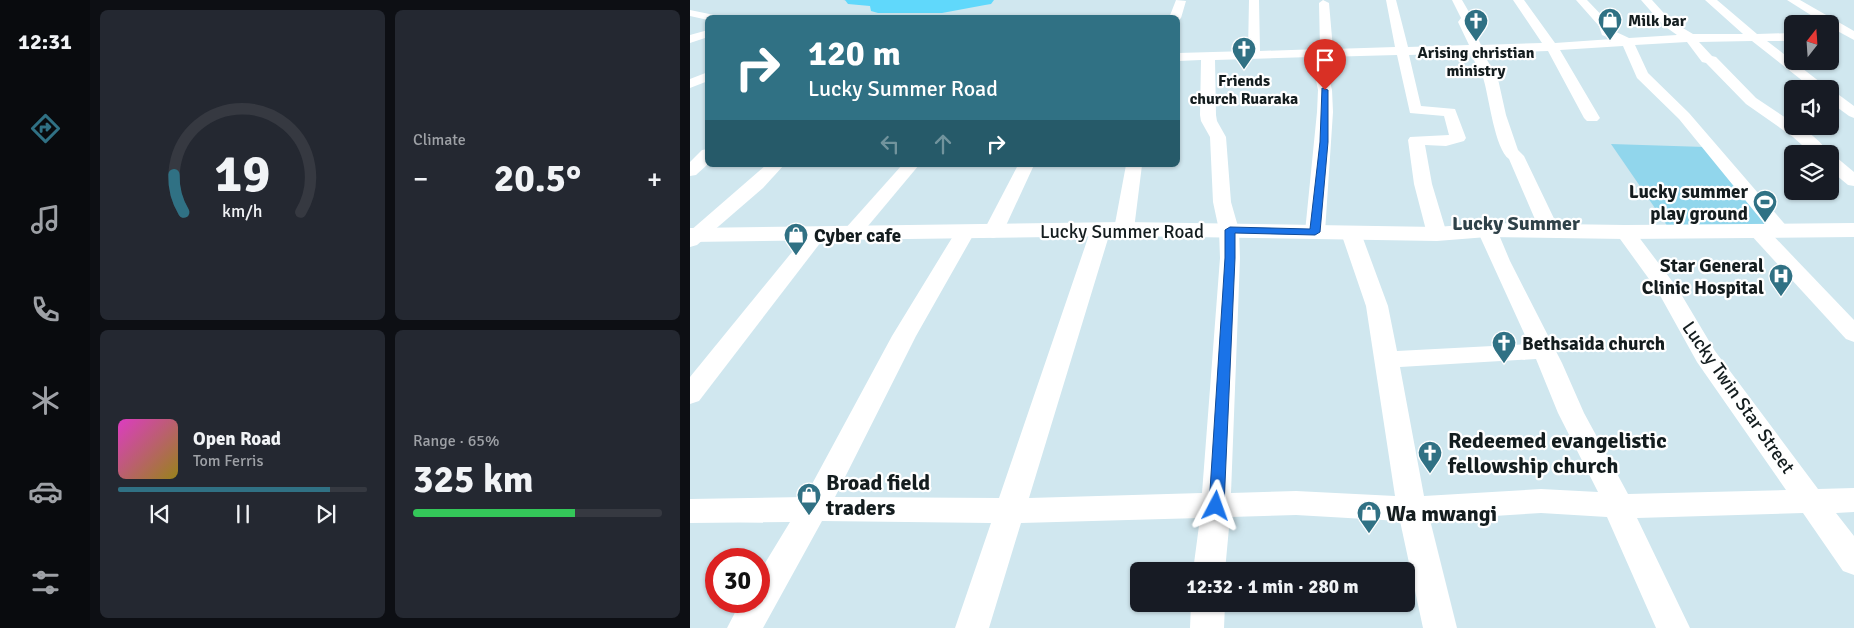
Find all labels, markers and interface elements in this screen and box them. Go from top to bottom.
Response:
shop icon: Milk bar [1597,7,1623,41]
church icon: Arising christian ministry [1463,8,1489,42]
place label: Milk bar [1628,11,1687,31]
north arrow [1784,15,1839,70]
map controls [1784,15,1839,200]
text: 12:31 [18,28,72,55]
text: 120 m [808,32,901,75]
icon: right [725,35,790,100]
church icon: Friends church Ruaraka [1231,36,1257,70]
pin [1304,39,1346,90]
place label: Arising christian ministry [1418,43,1535,81]
icon: arrive [1311,46,1339,74]
place label: Friends church Ruaraka [1190,71,1298,109]
text: Lucky Summer Road [808,75,998,102]
button: sound [1784,80,1839,135]
icon: directions [28,111,63,146]
text: Climate [413,130,466,150]
icon: left [876,130,904,158]
icon: ahead [929,130,957,158]
icon: right [982,130,1010,158]
text: 19 [214,142,271,206]
button: layers [1784,145,1839,200]
text: 20.5° [494,155,581,202]
text: − [413,162,428,196]
text: + [647,162,662,196]
place label: Lucky summer play ground [1629,180,1748,226]
sports icon: Lucky summer play ground [1752,189,1778,223]
text: km/h [222,200,263,222]
icon: music [28,202,63,237]
district label: Lucky Summer [1452,211,1580,236]
street label: Lucky Summer Road [1040,220,1204,244]
shop icon: Cyber cafe [783,222,809,256]
place label: Cyber cafe [814,224,901,248]
place label: Star General Clinic Hospital [1642,254,1764,300]
hospital icon: Star General Clinic Hospital [1768,263,1794,297]
icon: phone [28,292,63,327]
street label: Lucky Twin Star Street [1677,317,1800,479]
church icon: Bethsaida church [1491,330,1517,364]
place label: Bethsaida church [1522,332,1665,356]
icon: climate [28,383,63,418]
text: Open Road [193,427,281,451]
place label: Redeemed evangelistic fellowship church [1447,427,1667,479]
text: Range · 65% [413,431,499,451]
church icon: Redeemed evangelistic fellowship church [1417,440,1443,474]
text: Tom Ferris [193,451,263,471]
text: 325 km [413,456,534,503]
place label: Broad field traders [825,469,930,521]
icon: car [28,474,63,509]
position arrow [1189,479,1241,531]
shop icon: Broad field traders [796,482,822,516]
icon: previous [146,500,174,528]
icon: pause [229,500,257,528]
icon: next [312,500,340,528]
shop icon: Wa mwangi [1356,500,1382,534]
place label: Wa mwangi [1386,500,1497,527]
speed limit sign: 30 [705,548,770,613]
icon: filters [28,565,63,600]
text: 12:32 · 1 min · 280 m [1186,575,1359,599]

